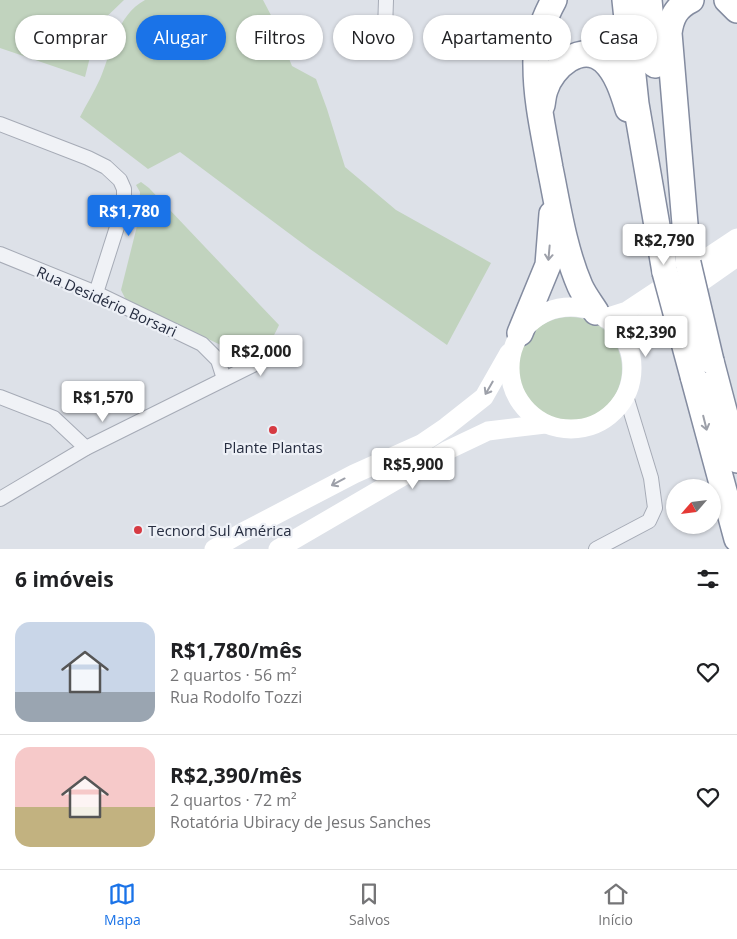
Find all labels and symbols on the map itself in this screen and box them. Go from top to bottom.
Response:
pin: R$1,780 [83,194,175,237]
pin: R$2,790 [618,224,710,266]
one-way arrow [544,244,553,260]
street label: Rua Desidério Borsari [34,261,180,341]
pin: R$2,390 [600,316,692,358]
pin: R$2,000 [215,334,307,377]
pin: R$1,570 [57,380,149,423]
one-way arrow [484,380,494,395]
one-way arrow [701,415,710,431]
marker: Plante Plantas [267,424,279,436]
place label: Plante Plantas [223,437,323,457]
pin: R$5,900 [367,448,459,490]
one-way arrow [331,477,346,487]
north arrow [666,479,721,534]
place label: Tecnord Sul América [148,520,292,540]
marker: Tecnord Sul América [132,524,144,536]

